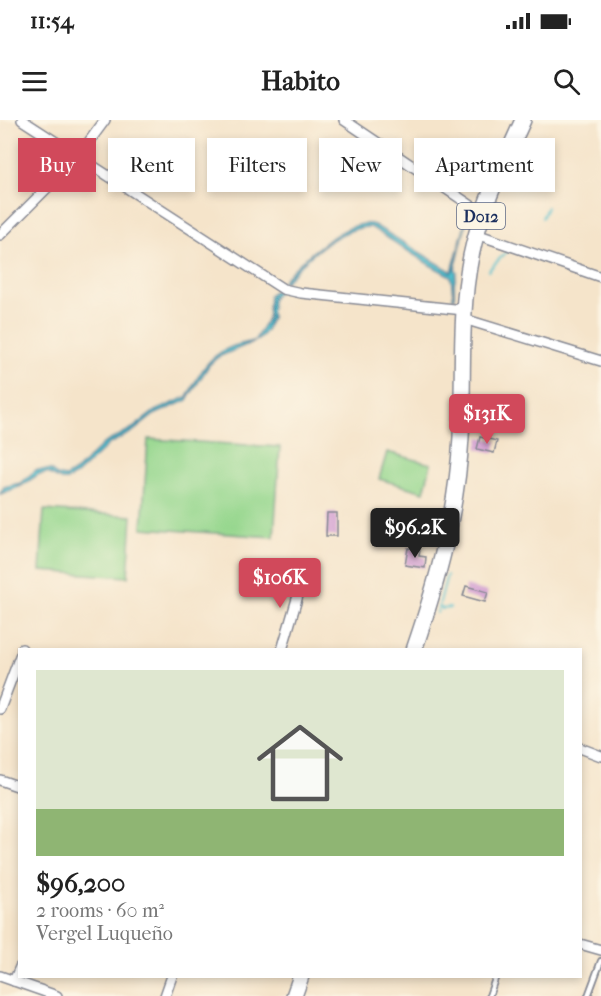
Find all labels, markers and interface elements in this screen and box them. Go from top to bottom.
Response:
text: 11:54 [30,8,74,34]
icon: menu [18,65,51,98]
text: Habito [261,65,340,97]
icon: search [550,65,583,98]
chip: Buy [18,138,96,192]
chip: Rent [108,138,195,192]
chip: Filters [207,138,307,192]
chip: New [319,138,402,192]
chip: Apartment [414,138,555,192]
road number: D012 [457,203,505,229]
pin: $131K [445,394,529,445]
text: $131K [463,402,511,425]
pin: $96.2K [366,508,464,559]
text: $96.2K [385,516,446,539]
pin: $106K [238,558,322,609]
text: $106K [253,566,307,589]
icon: home [246,709,354,817]
text: $96,200 [36,868,125,899]
text: 2 rooms · 60 m² [36,899,164,922]
text: Vergel Luqueño [36,922,173,945]

